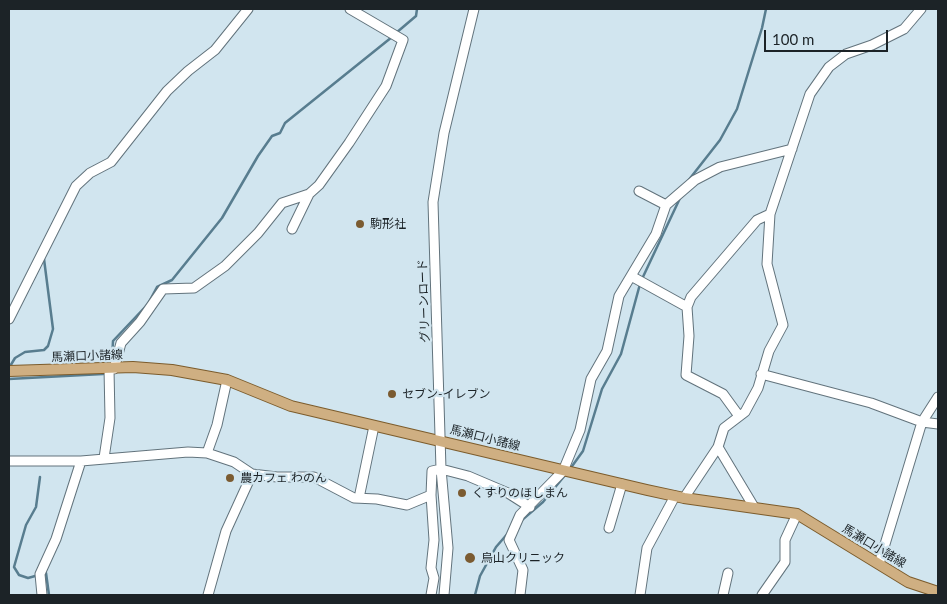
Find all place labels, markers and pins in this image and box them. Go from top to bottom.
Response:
place label: 駒形社 [370,217,406,231]
marker: 駒形社 [354,218,366,230]
place label: セブン-イレブン [402,387,490,401]
marker: セブン-イレブン [386,388,398,400]
place label: 農カフェ わのん [240,471,327,485]
marker: 農カフェ わのん [224,472,236,484]
place label: くすりのほしまん [472,486,568,500]
marker: くすりのほしまん [456,487,468,499]
marker: 烏山クリニック [463,551,477,565]
place label: 烏山クリニック [481,551,565,565]

